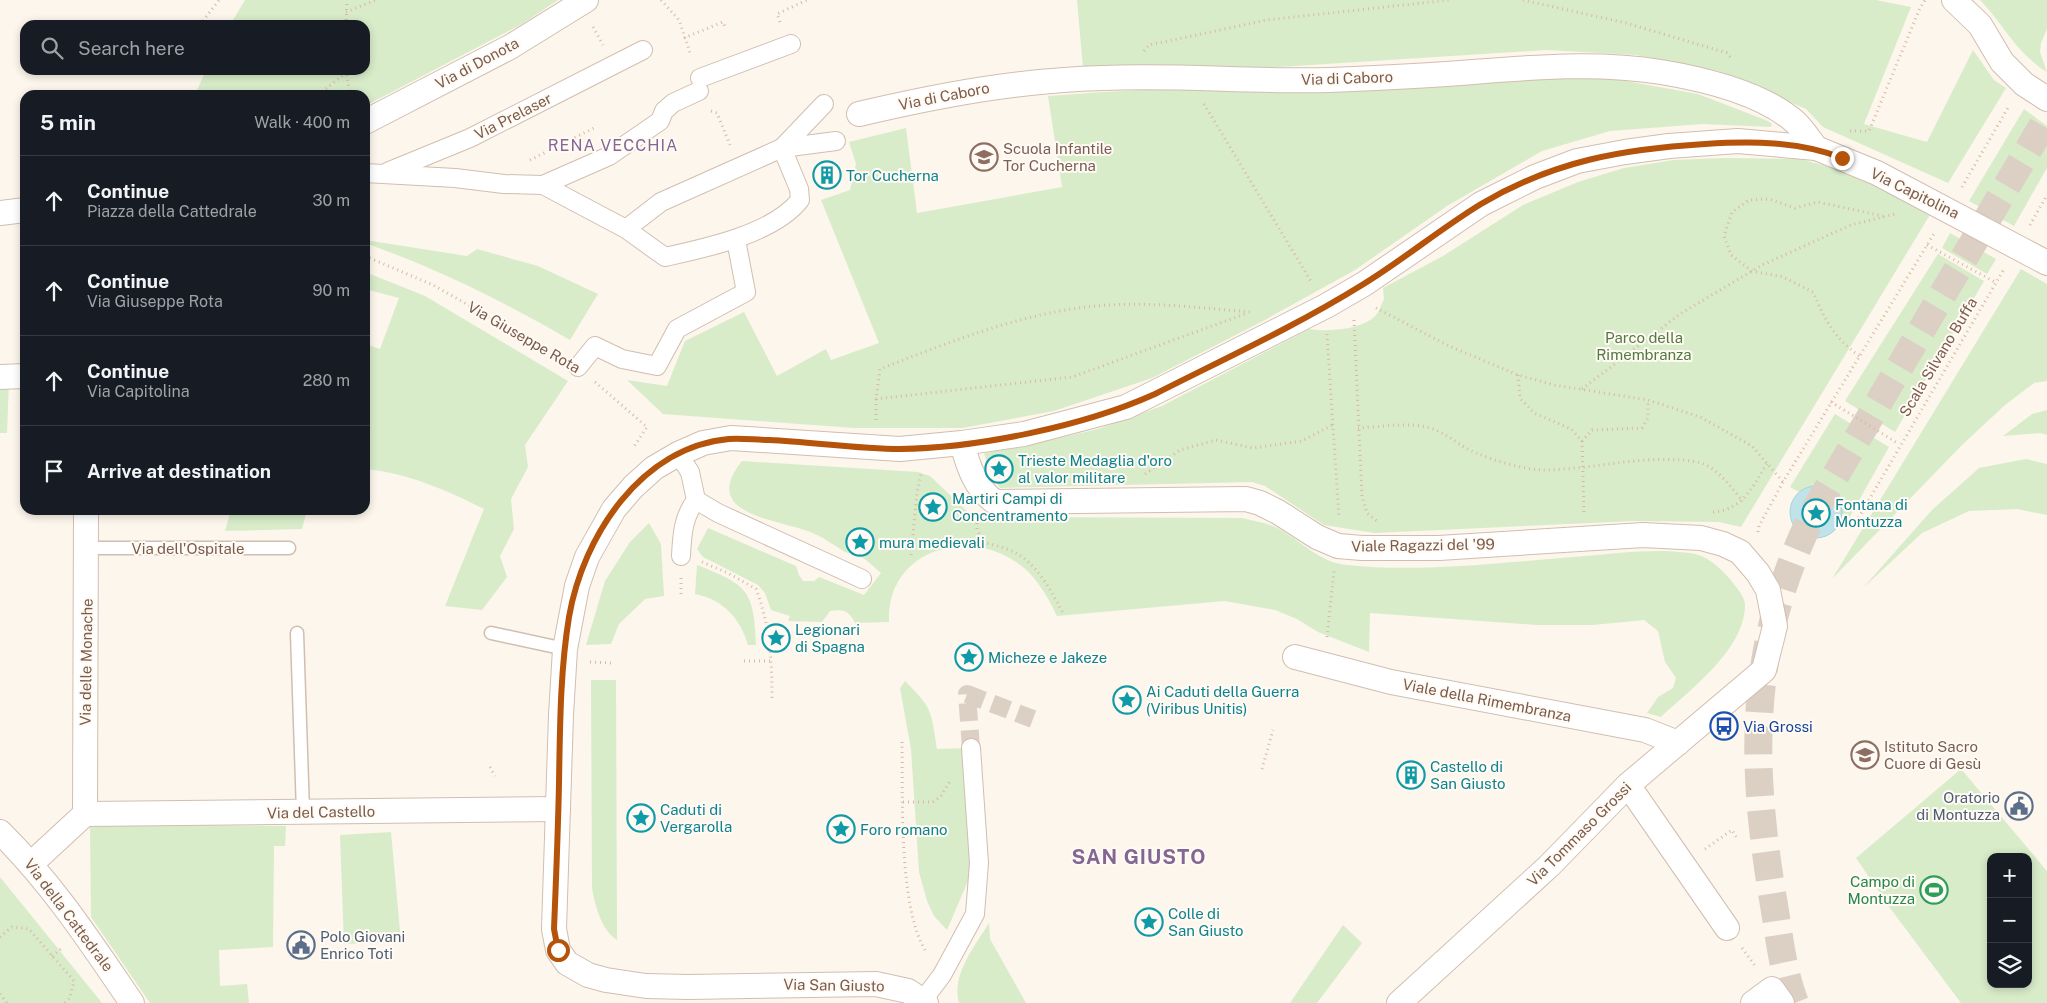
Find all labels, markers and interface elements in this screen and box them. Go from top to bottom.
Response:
search box [20,20,370,75]
icon: search [38,34,66,62]
street label: Via di Donota [433,34,521,92]
text: Search here [78,37,185,59]
street label: Via di Caboro [1301,68,1393,88]
street label: Via di Caboro [897,79,991,113]
street label: Via Prelaser [472,89,554,143]
text: 5 min [40,110,96,135]
text: Walk · 400 m [254,113,350,132]
district label: RENA VECCHIA [548,136,678,155]
place label: Scuola Infantile Tor Cucherna [1003,140,1112,174]
school or university icon: Scuola Infantile Tor Cucherna [969,142,999,172]
route end [1831,147,1854,170]
building icon: Tor Cucherna [812,160,842,190]
street label: Via Capitolina [1868,164,1962,222]
place label: Tor Cucherna [846,167,939,184]
text: Continue [87,180,169,202]
icon: ahead [40,187,68,215]
text: 30 m [313,191,350,210]
text: Piazza della Cattedrale [87,202,257,221]
text: Continue [87,270,169,292]
icon: ahead [40,277,68,305]
text: 90 m [313,281,350,300]
text: Via Giuseppe Rota [87,292,223,311]
street label: Scala Silvano Buffa [1896,294,1980,420]
street label: Via Giuseppe Rota [465,298,583,376]
park label: Parco della Rimembranza [1596,329,1692,363]
text: Continue [87,360,169,382]
icon: ahead [40,367,68,395]
text: 280 m [303,371,350,390]
text: Via Capitolina [87,382,190,401]
place label: Trieste Medaglia d'oro al valor militare [1018,452,1172,486]
place icon: Trieste Medaglia d'oro al valor militare [984,454,1014,484]
icon: arrive [40,457,68,485]
text: Arrive at destination [87,460,271,482]
place label: Martiri Campi di Concentramento [952,490,1068,524]
place icon: Martiri Campi di Concentramento [918,492,948,522]
place label: Fontana di Montuzza [1835,496,1908,530]
place icon: Fontana di Montuzza [1801,498,1831,528]
place icon: mura medievali [845,527,875,557]
place label: mura medievali [879,534,985,551]
street label: Viale Ragazzi del '99 [1351,535,1495,555]
street label: Via dell'Ospitale [132,540,244,557]
street label: Via delle Monache [76,598,96,726]
place label: Legionari di Spagna [795,621,865,655]
place icon: Legionari di Spagna [761,623,791,653]
place icon: Micheze e Jakeze [954,642,984,672]
place label: Micheze e Jakeze [988,649,1107,666]
street label: Viale della Rimembranza [1401,675,1573,725]
place label: Ai Caduti della Guerra (Viribus Unitis) [1146,683,1299,717]
place icon: Ai Caduti della Guerra (Viribus Unitis) [1112,685,1142,715]
bus stop icon: Via Grossi [1709,711,1739,741]
place label: Via Grossi [1743,718,1813,735]
place label: Istituto Sacro Cuore di Gesù [1884,738,1981,772]
school or university icon: Istituto Sacro Cuore di Gesù [1850,740,1880,770]
place label: Castello di San Giusto [1430,758,1506,792]
building icon: Castello di San Giusto [1396,760,1426,790]
street label: Via Tommaso Grossi [1524,779,1634,889]
place label: Oratorio di Montuzza [1916,789,2000,823]
public building icon: Oratorio di Montuzza [2004,791,2034,821]
place label: Caduti di Vergarolla [660,801,732,835]
street label: Via del Castello [267,803,375,821]
place icon: Caduti di Vergarolla [626,803,656,833]
place icon: Foro romano [826,814,856,844]
place label: Foro romano [860,821,948,838]
district label: SAN GIUSTO [1071,845,1207,869]
map controls [1987,853,2032,988]
button: + [1987,853,2032,898]
street label: Via della Cattedrale [21,855,117,975]
place label: Campo di Montuzza [1848,873,1915,907]
sports icon: Campo di Montuzza [1919,875,1949,905]
button: − [1987,898,2032,943]
place label: Colle di San Giusto [1168,905,1244,939]
place icon: Colle di San Giusto [1134,907,1164,937]
place label: Polo Giovani Enrico Toti [320,928,405,962]
public building icon: Polo Giovani Enrico Toti [286,930,316,960]
route start [547,939,570,962]
button: layers [1987,943,2032,988]
street label: Via San Giusto [783,976,885,994]

